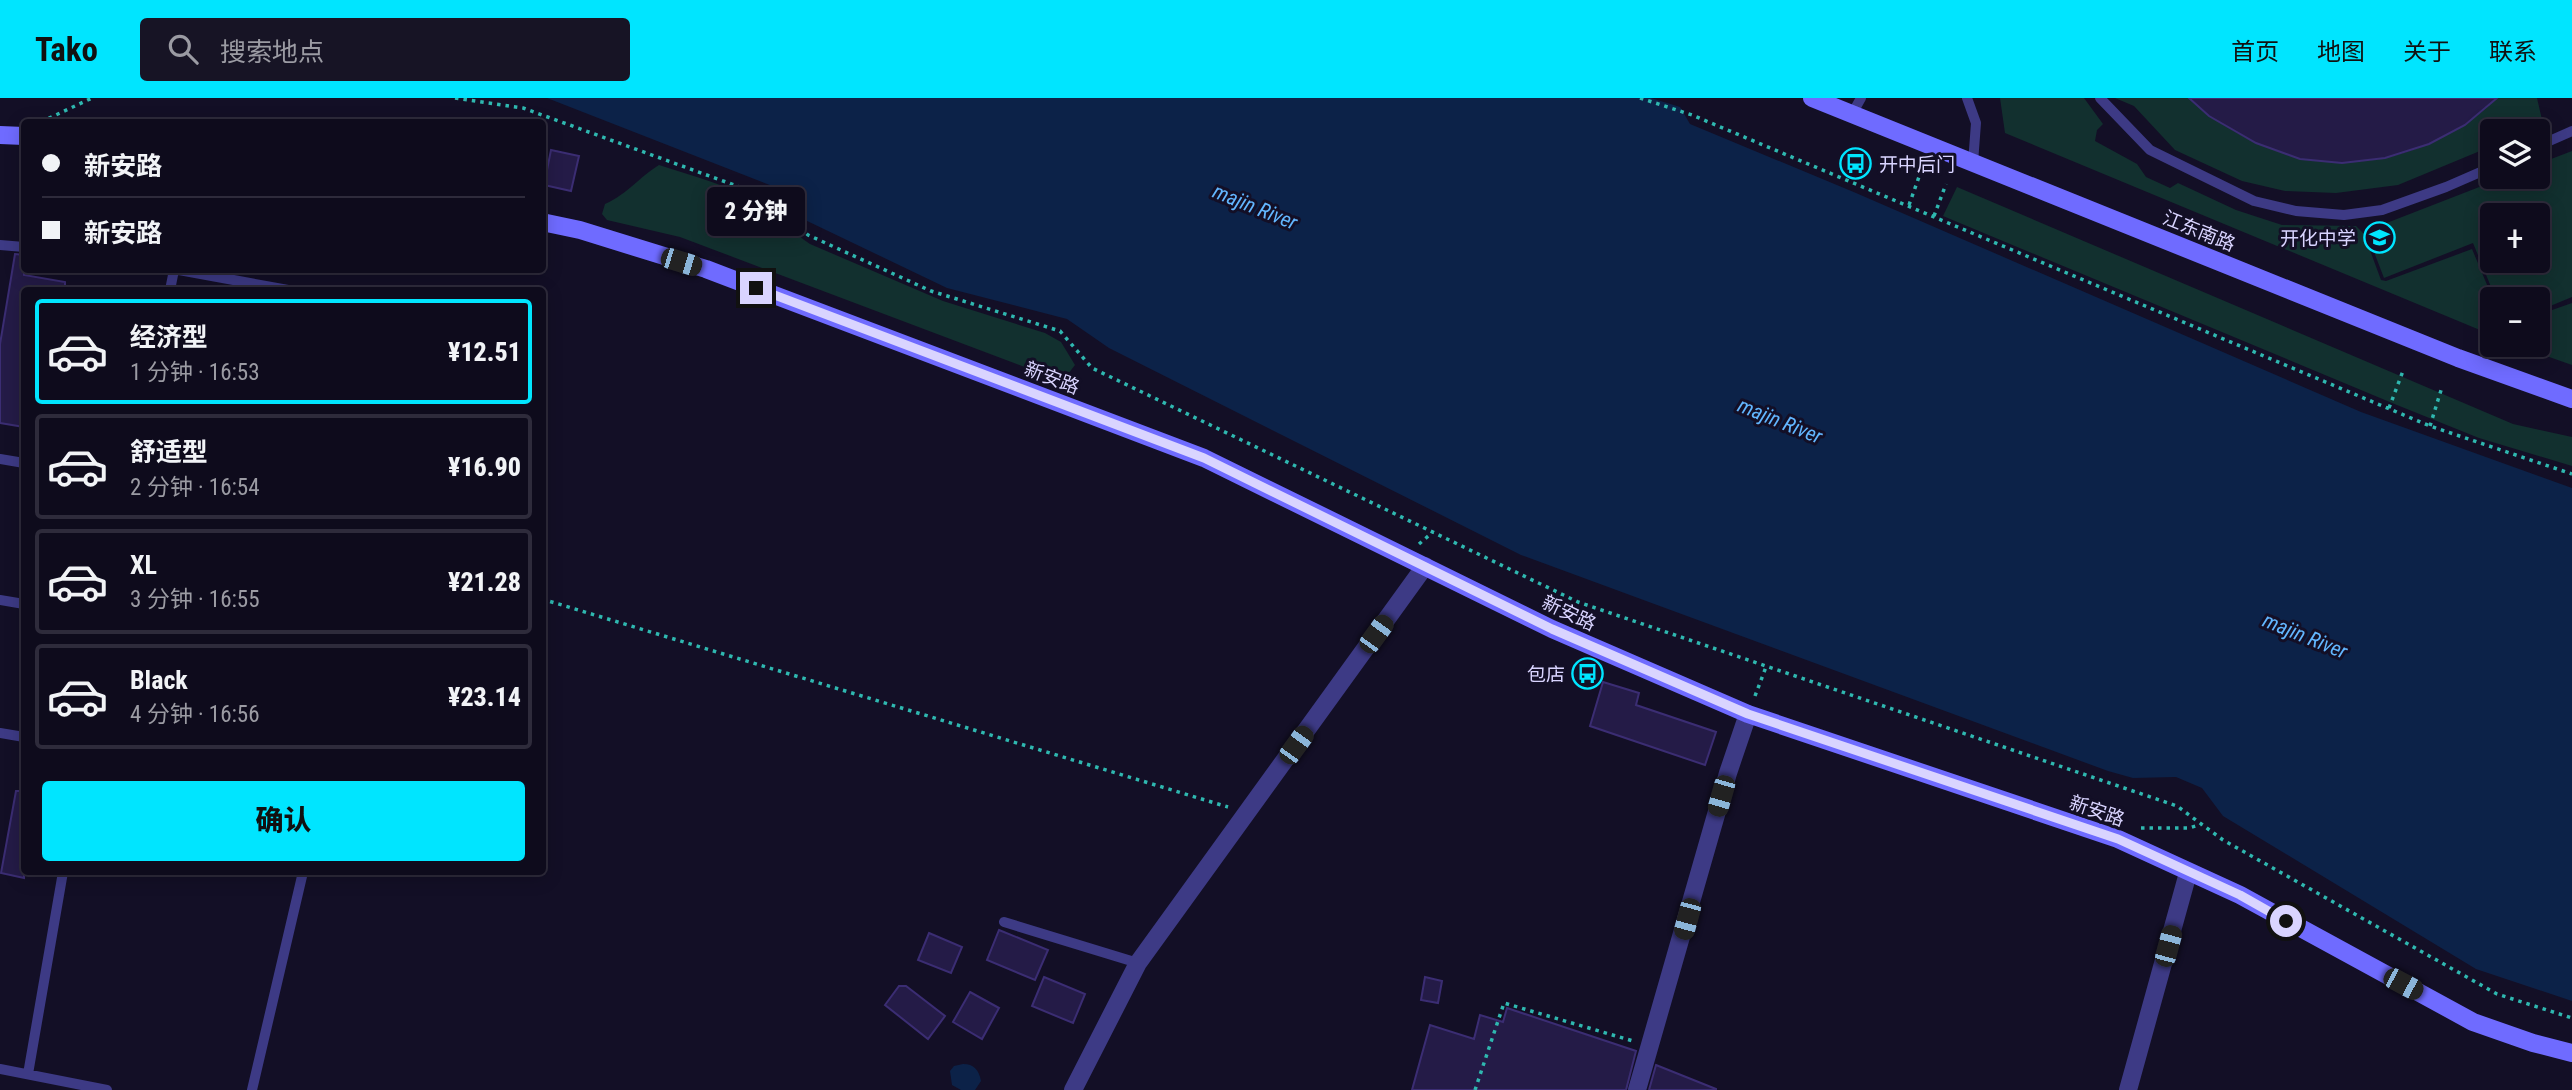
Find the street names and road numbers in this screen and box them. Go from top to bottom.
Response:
street label: 江东南路 [2159,206,2239,256]
street label: 新安路 [1021,357,1083,399]
street label: 新安路 [1538,591,1600,635]
street label: 新安路 [2066,791,2128,831]

